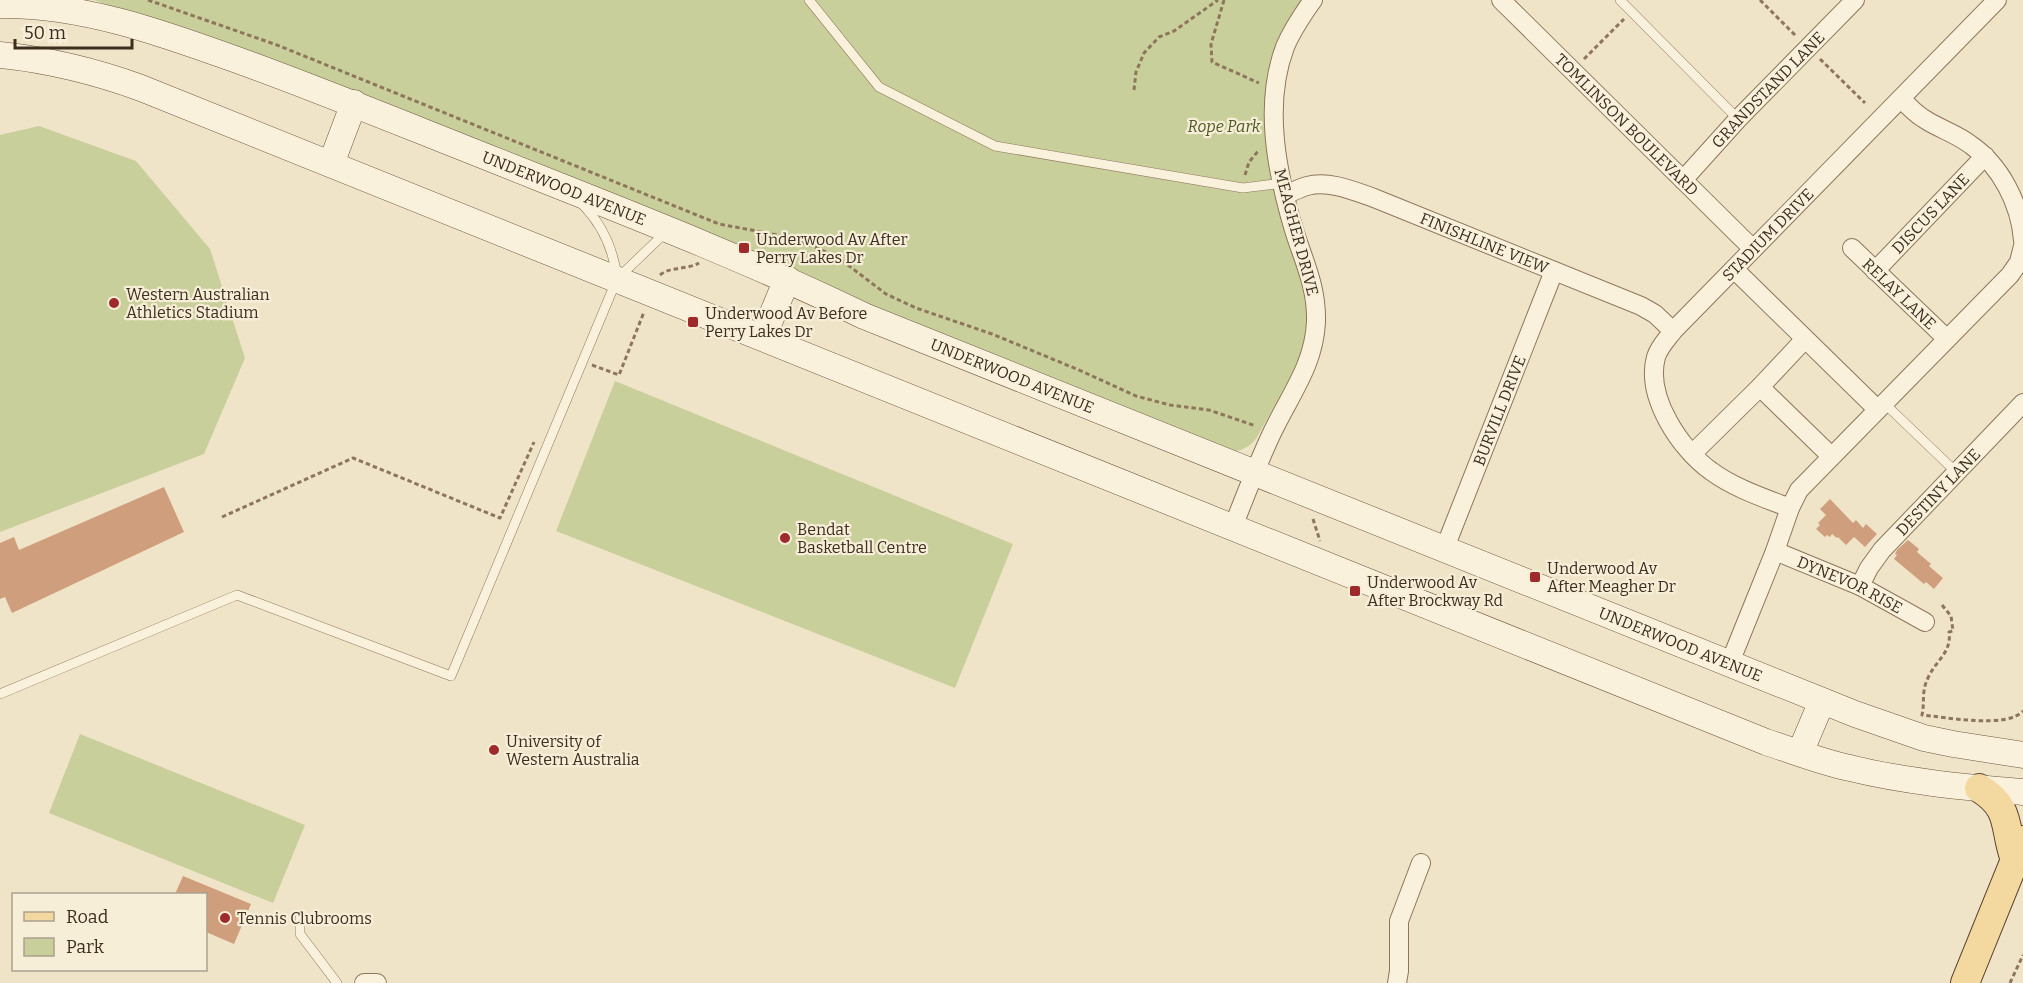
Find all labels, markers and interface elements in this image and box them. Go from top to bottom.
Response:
scale bar [15,12,132,50]
text: 50 m [24,22,66,44]
street label: GRANDSTAND LANE [1708,28,1829,152]
street label: TOMLINSON BOULEVARD [1551,50,1702,200]
park label: Rope Park [1188,117,1261,136]
street label: UNDERWOOD AVENUE [479,147,649,230]
street label: MEAGHER DRIVE [1270,166,1323,298]
street label: DISCUS LANE [1888,169,1973,258]
street label: STADIUM DRIVE [1718,184,1817,285]
street label: FINISHLINE VIEW [1417,209,1552,278]
place label: Underwood Av After Perry Lakes Dr [756,230,907,267]
marker: Underwood Av After Perry Lakes Dr [737,241,751,255]
street label: RELAY LANE [1859,254,1940,334]
place label: Western Australian Athletics Stadium [126,285,270,322]
marker: Western Australian Athletics Stadium [107,296,121,310]
place label: Underwood Av Before Perry Lakes Dr [705,304,867,341]
marker: Underwood Av Before Perry Lakes Dr [686,315,700,329]
street label: UNDERWOOD AVENUE [928,335,1097,417]
street label: BURVILL DRIVE [1469,353,1530,469]
street label: DESTINY LANE [1892,445,1984,540]
place label: Bendat Basketball Centre [797,520,927,557]
marker: Bendat Basketball Centre [778,531,792,545]
street label: DYNEVOR RISE [1794,552,1906,618]
place label: Underwood Av After Meagher Dr [1547,559,1676,596]
marker: Underwood Av After Meagher Dr [1528,570,1542,584]
place label: Underwood Av After Brockway Rd [1367,573,1504,610]
marker: Underwood Av After Brockway Rd [1348,584,1362,598]
street label: UNDERWOOD AVENUE [1596,603,1765,686]
place label: University of Western Australia [506,732,640,769]
marker: University of Western Australia [487,743,501,757]
legend [12,893,207,971]
text: Road [66,906,109,928]
place label: Tennis Clubrooms [237,909,372,928]
marker: Tennis Clubrooms [218,911,232,925]
text: Park [66,936,105,958]

